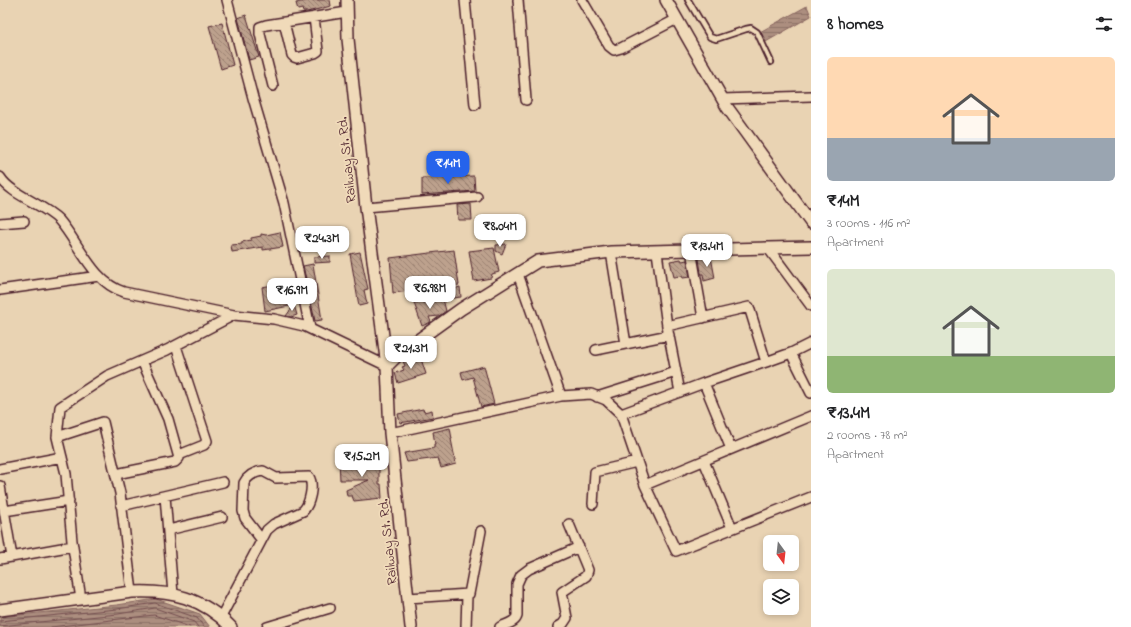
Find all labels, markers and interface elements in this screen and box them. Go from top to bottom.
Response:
text: 8 homes [827,12,884,37]
icon: filters [1093,13,1115,35]
icon: home [935,83,1007,155]
street label: Railway St. Rd. [333,115,363,204]
pin: ₹14M [424,151,472,185]
text: ₹14M [435,154,461,173]
text: ₹14M [827,189,860,214]
pin: ₹8.04M [467,214,533,248]
text: 3 rooms · 116 m² [827,214,910,233]
text: ₹8.04M [483,217,517,236]
pin: ₹24.3M [289,226,355,260]
text: ₹24.3M [304,229,340,248]
text: Apartment [827,233,884,252]
pin: ₹13.4M [674,234,740,268]
text: ₹13.4M [690,237,724,256]
pin: ₹6.98M [397,276,463,310]
pin: ₹16.9M [259,278,325,312]
text: ₹6.98M [414,279,446,298]
text: ₹16.9M [276,281,308,300]
icon: home [935,295,1007,367]
pin: ₹21.3M [378,336,444,370]
text: ₹21.3M [394,339,428,358]
text: ₹13.4M [827,401,870,426]
text: 2 rooms · 78 m² [827,426,908,445]
pin: ₹15.2M [329,444,395,478]
text: Apartment [827,445,884,464]
text: ₹15.2M [344,447,380,466]
street label: Railway St. Rd. [374,497,404,586]
north arrow [763,535,799,571]
map controls [763,535,799,615]
button: layers [763,579,799,615]

